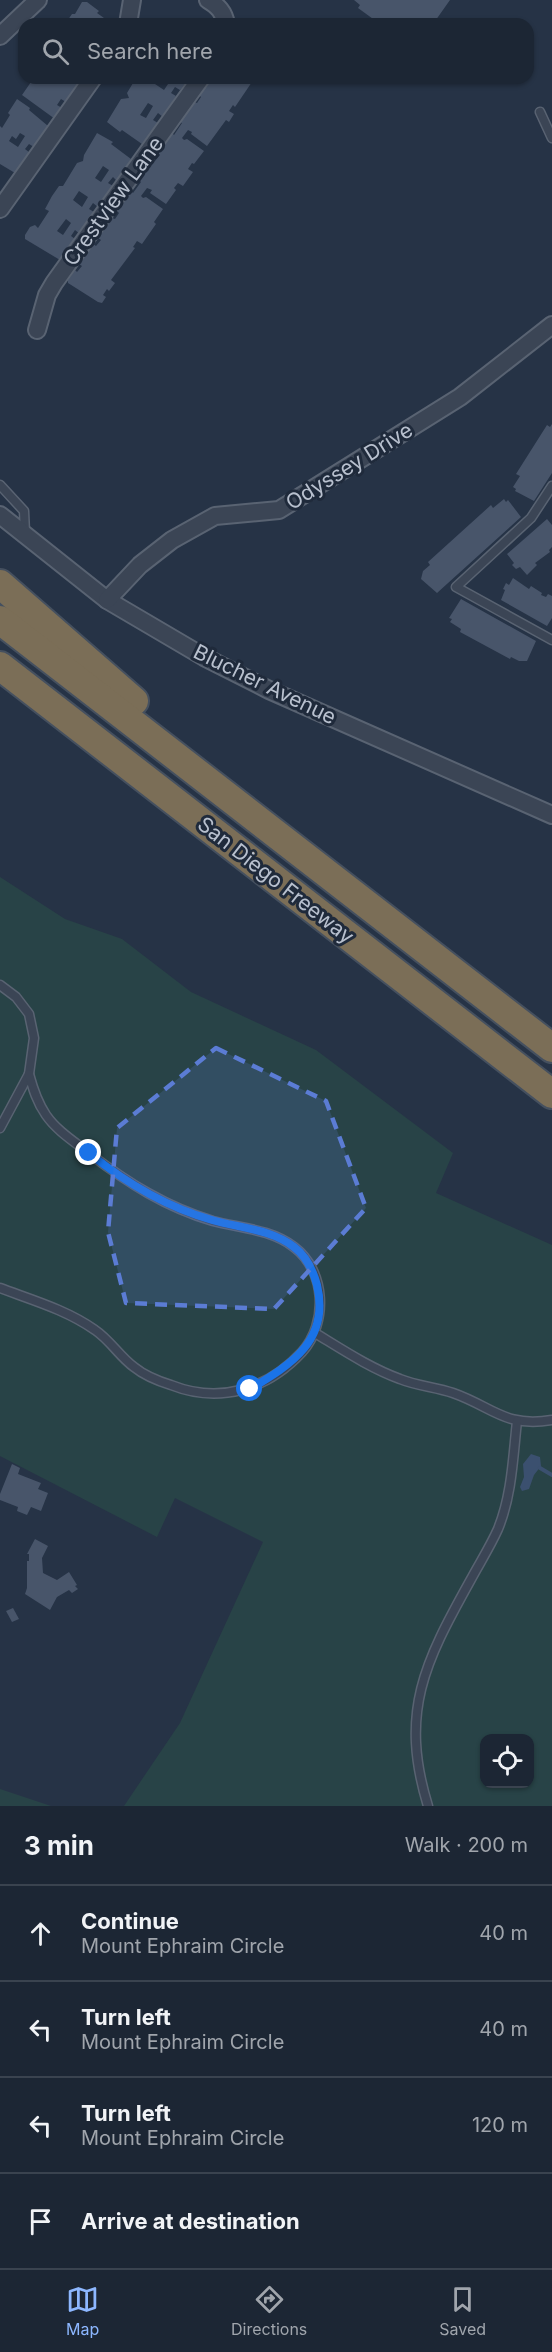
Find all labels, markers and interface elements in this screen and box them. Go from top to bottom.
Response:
search box [18,18,534,84]
icon: search [39,35,72,68]
text: Search here [87,38,213,64]
street label: Crestview Lane [58,131,168,271]
street label: Odyssey Drive [281,417,417,515]
street label: Blucher Avenue [190,639,340,729]
street label: San Diego Freeway [193,811,359,949]
route end [75,1139,101,1165]
route start [236,1375,262,1401]
map controls [480,1734,534,1788]
button: locate [480,1734,534,1788]
text: 3 min [24,1830,94,1861]
text: Walk · 200 m [405,1833,528,1857]
text: Continue [81,1908,179,1934]
icon: ahead [24,1917,57,1950]
text: 40 m [479,1921,528,1945]
text: Mount Ephraim Circle [81,1934,284,1958]
text: Turn left [81,2004,171,2030]
icon: left [24,2013,57,2046]
text: 40 m [479,2017,528,2041]
text: Mount Ephraim Circle [81,2030,284,2054]
text: Turn left [81,2100,171,2126]
icon: left [24,2109,57,2142]
text: 120 m [472,2113,528,2137]
text: Mount Ephraim Circle [81,2126,284,2150]
icon: arrive [24,2205,57,2238]
text: Arrive at destination [81,2208,300,2234]
tab: Map [66,2283,99,2339]
tab: Directions [231,2283,307,2339]
tab: Saved [439,2283,486,2339]

